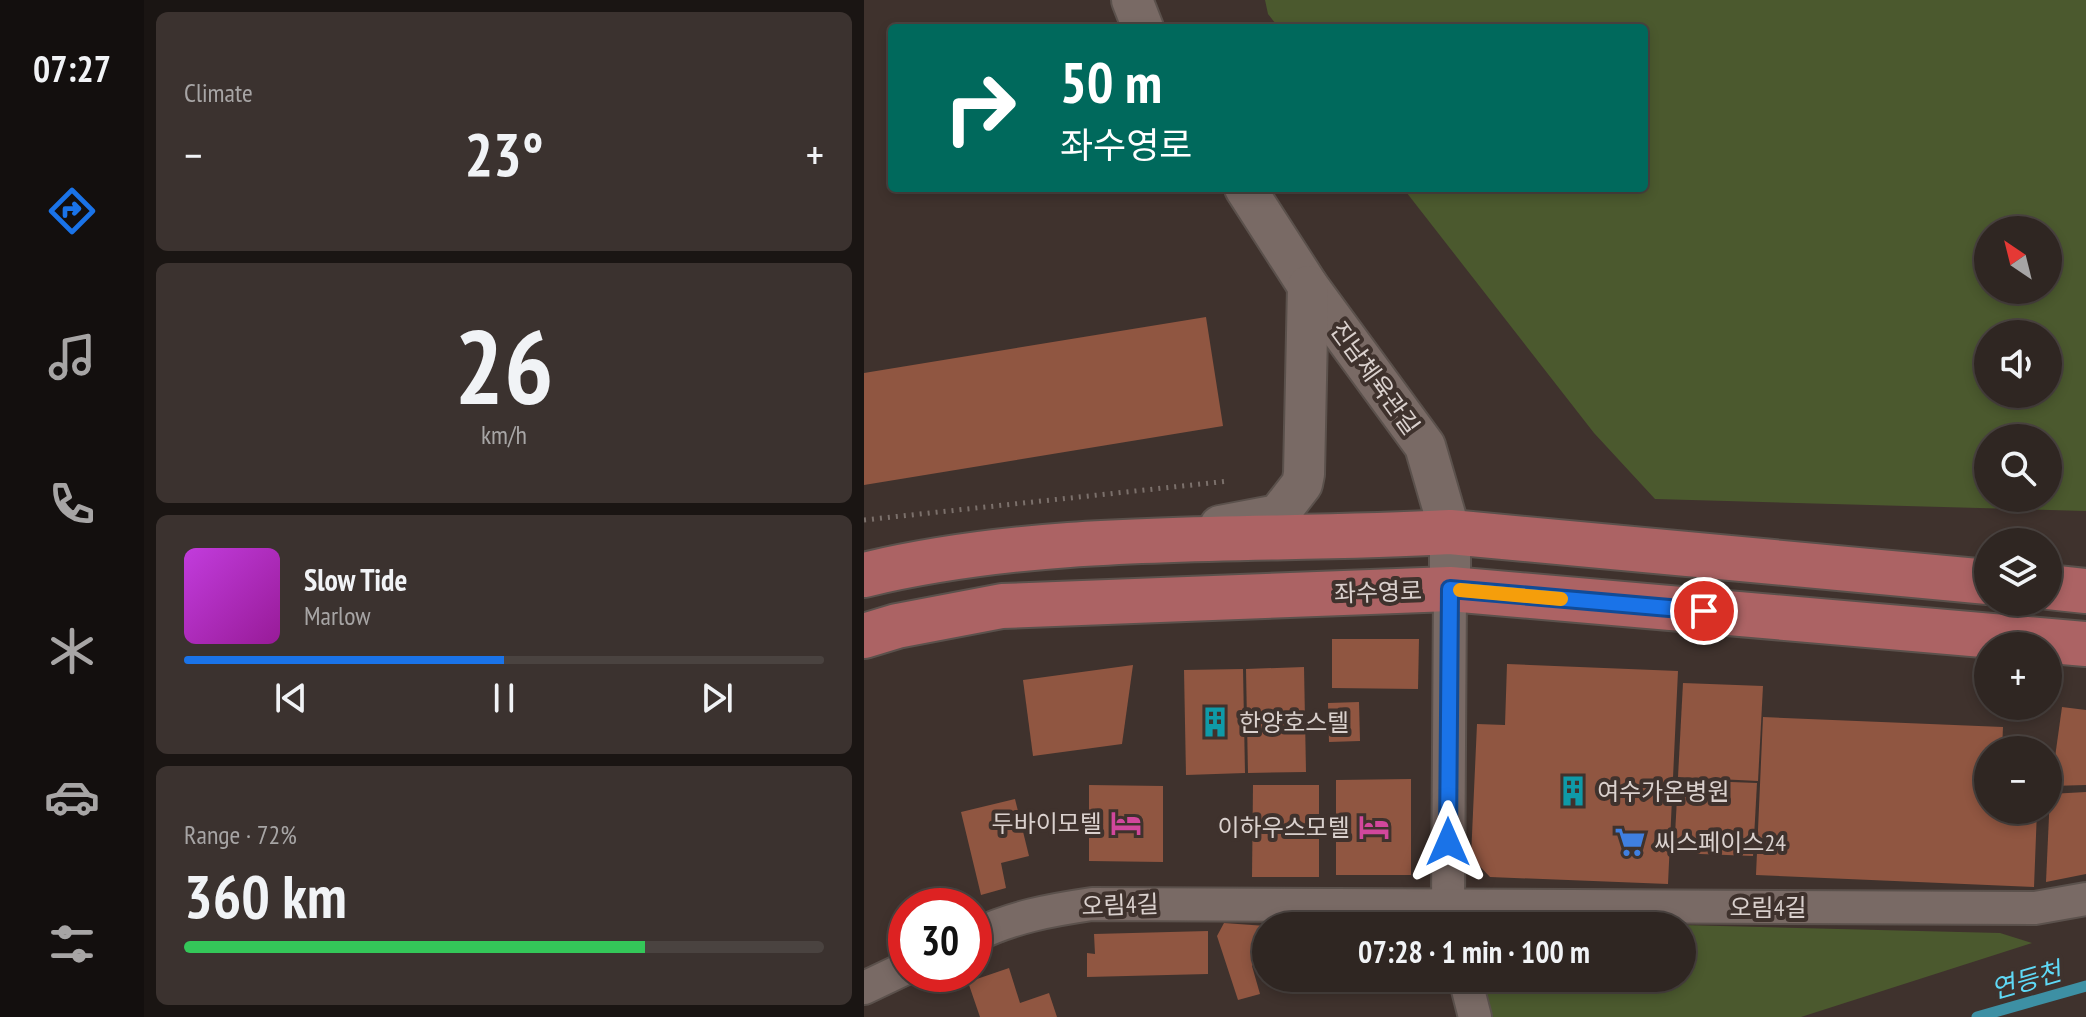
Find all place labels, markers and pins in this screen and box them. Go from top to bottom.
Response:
pin [1670,577,1738,645]
building icon: 한양호스텔 [1198,705,1232,739]
place label: 한양호스텔 [1239,707,1349,738]
building icon: 여수가온병원 [1556,774,1590,808]
place label: 여수가온병원 [1597,776,1729,807]
hotel icon: 두바이모텔 [1109,806,1143,840]
place label: 두바이모텔 [992,808,1102,839]
hotel icon: 이하우스모텔 [1357,810,1391,844]
place label: 이하우스모텔 [1218,812,1350,843]
supermarket icon: 씨스페이스24 [1613,825,1647,859]
place label: 씨스페이스24 [1654,827,1786,858]

